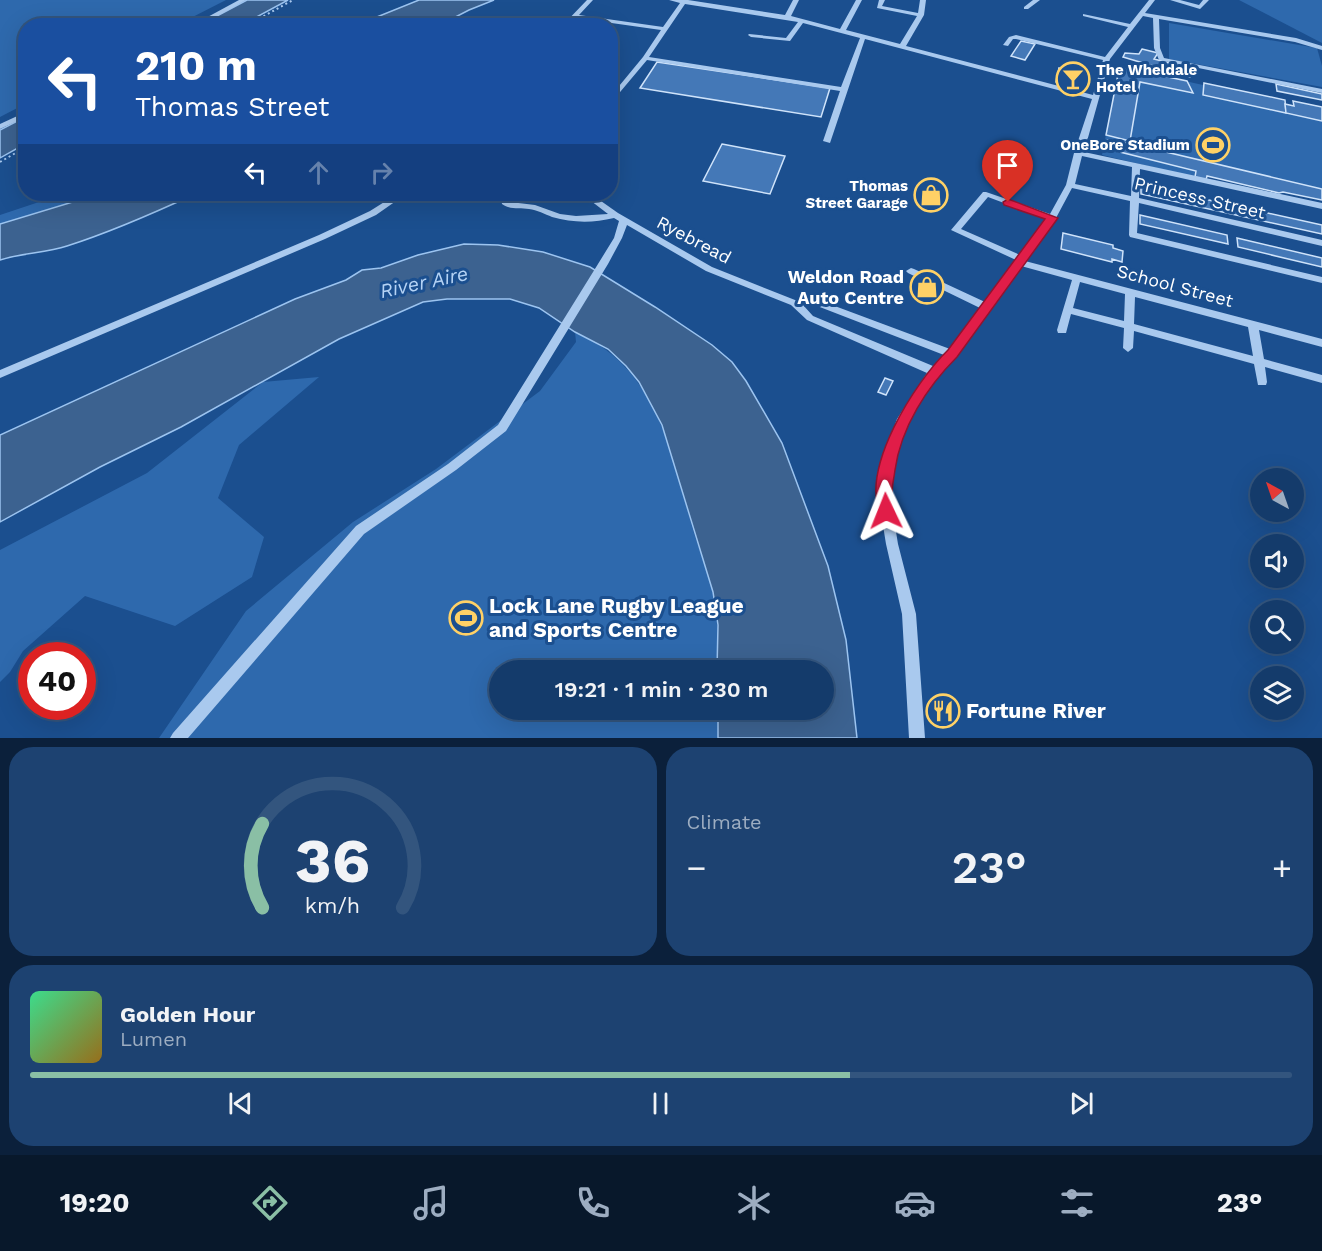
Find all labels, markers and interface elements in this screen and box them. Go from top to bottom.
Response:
text: 210 m [135,41,257,90]
icon: left [36,42,114,120]
bar icon: The Wheldale Hotel [1055,61,1091,97]
place label: The Wheldale Hotel [1096,61,1198,96]
text: Thomas Street [135,91,329,123]
sports icon: OneBore Stadium [1195,127,1231,163]
place label: OneBore Stadium [1060,136,1190,154]
pin [982,140,1033,202]
icon: arrive [991,149,1024,182]
icon: left [239,156,272,189]
icon: ahead [302,156,335,189]
icon: right [365,156,398,189]
street label: Princess Street [1132,172,1268,223]
place label: Thomas Street Garage [806,177,908,212]
shop icon: Thomas Street Garage [913,177,949,213]
street label: Ryebread [653,211,735,268]
street label: School Street [1115,260,1236,311]
water label: River Aire [378,261,470,303]
place label: Weldon Road Auto Centre [788,266,904,308]
shop icon: Weldon Road Auto Centre [909,269,945,305]
north arrow [1250,468,1304,522]
map controls [1250,468,1304,720]
position arrow [854,479,918,543]
button: sound [1250,534,1304,588]
place label: Lock Lane Rugby League and Sports Centre [489,593,744,642]
sports icon: Lock Lane Rugby League and Sports Centre [448,600,484,636]
button: search [1250,600,1304,654]
speed limit sign: 40 [18,642,96,720]
button: layers [1250,666,1304,720]
text: 19:21 · 1 min · 230 m [555,677,768,702]
restaurant icon: Fortune River [925,693,961,729]
place label: Fortune River [966,698,1106,723]
text: Climate [687,810,762,834]
text: 36 [295,824,370,897]
text: 23° [952,841,1027,894]
text: − [687,848,706,887]
text: + [1272,848,1292,887]
text: km/h [305,894,360,919]
text: Golden Hour [120,1002,255,1027]
text: Lumen [120,1027,187,1051]
icon: previous [224,1087,257,1120]
icon: pause [644,1087,677,1120]
icon: next [1065,1087,1098,1120]
icon: directions [249,1182,291,1224]
icon: music [410,1182,452,1224]
icon: phone [572,1182,614,1224]
icon: climate [733,1182,775,1224]
icon: car [894,1182,936,1224]
icon: filters [1056,1182,1098,1224]
text: 19:20 [60,1187,130,1219]
text: 23° [1217,1187,1262,1219]

